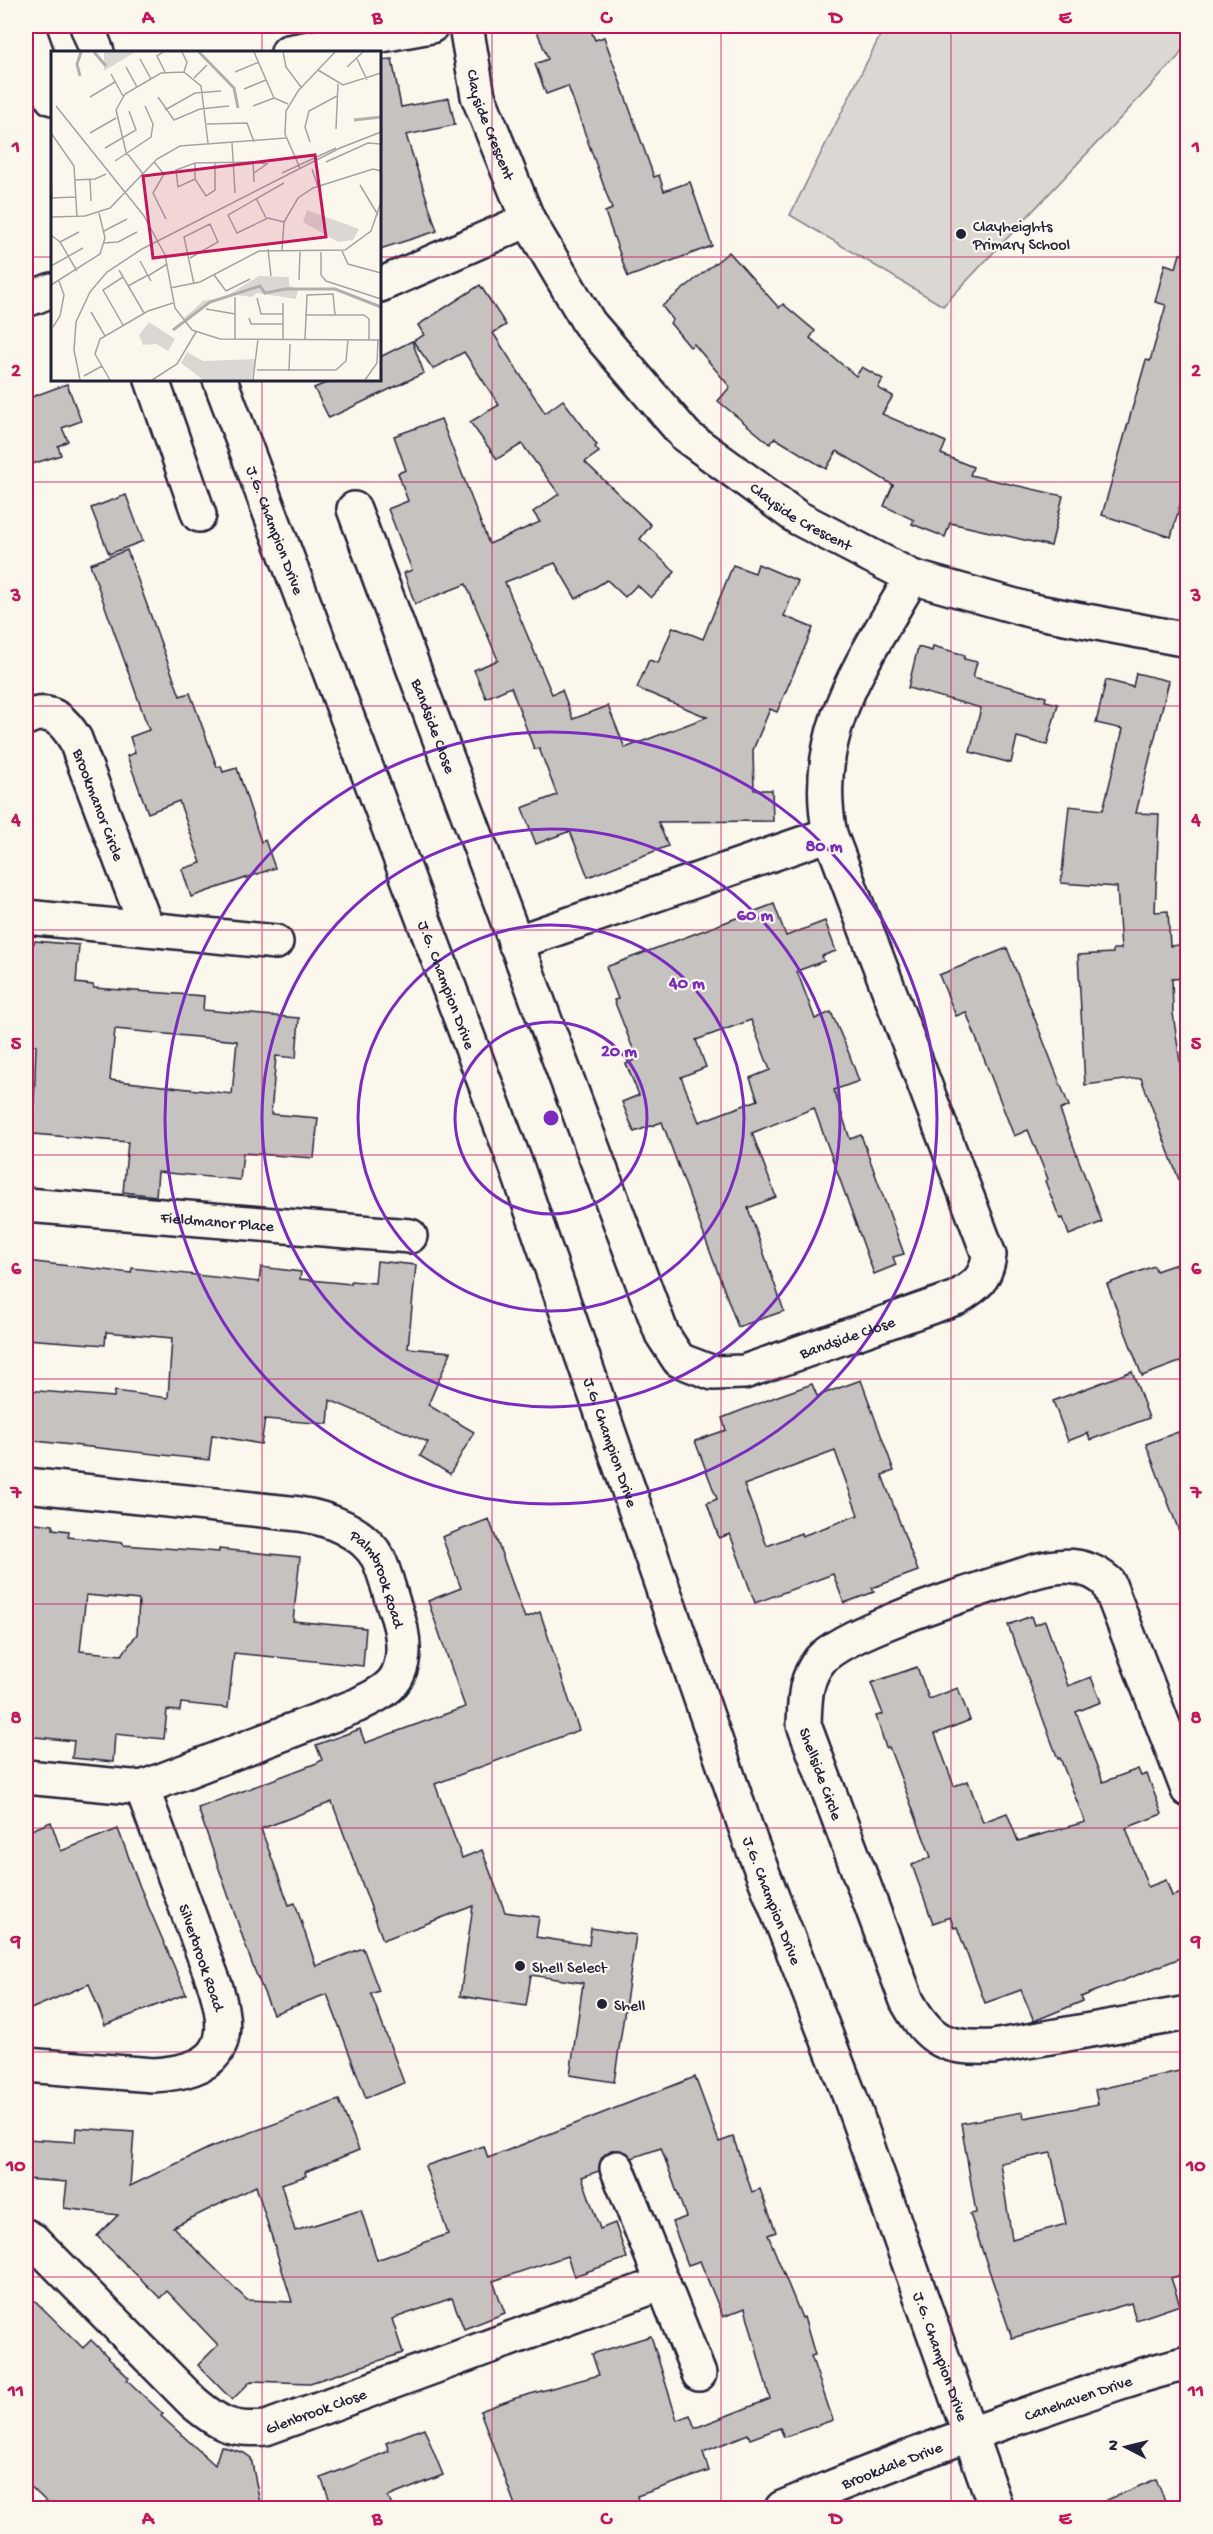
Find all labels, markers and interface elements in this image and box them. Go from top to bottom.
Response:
text: A [141,8,156,31]
text: B [371,8,383,31]
text: C [600,8,614,31]
text: D [827,8,843,31]
text: E [1059,8,1073,31]
inset map [51,51,381,381]
street label: Clayside Crescent [461,68,517,185]
text: 1 [11,137,20,160]
text: 1 [1191,137,1200,160]
place label: Clayheights Primary School [972,219,1070,256]
marker: Clayheights Primary School [954,227,968,241]
text: 2 [11,361,21,384]
text: 2 [1191,361,1201,384]
street label: J.G. Champion Drive [240,464,306,599]
street label: Clayside Crescent [745,480,855,558]
text: 3 [10,586,21,609]
text: 3 [1190,586,1201,609]
street label: Bandside Close [405,676,458,777]
street label: Brookmanor Circle [66,746,127,865]
text: 4 [10,810,21,833]
text: 4 [1190,810,1201,833]
text: 80 m [805,837,843,858]
text: 60 m [737,906,773,927]
street label: J.G. Champion Drive [412,919,478,1053]
text: 40 m [668,974,705,995]
text: 5 [11,1034,22,1057]
text: 5 [1191,1034,1202,1057]
text: 20 m [601,1042,637,1063]
centre of rings [541,1108,561,1128]
street label: Fieldmanor Place [159,1210,275,1238]
text: 6 [11,1259,22,1282]
text: 6 [1191,1259,1202,1282]
street label: Bandside Close [797,1314,899,1365]
street label: J.G. Champion Drive [577,1376,640,1511]
text: 7 [10,1483,23,1506]
text: 7 [1190,1483,1203,1506]
street label: Palmbrook Road [344,1527,407,1632]
text: 8 [11,1708,22,1731]
text: 8 [1191,1708,1202,1731]
street label: Shellside Circle [793,1726,845,1824]
street label: J.G. Champion Drive [737,1835,804,1969]
street label: Silverbrook Road [172,1902,227,2016]
text: 9 [10,1932,21,1955]
text: 9 [1190,1932,1201,1955]
marker: Shell Select [513,1959,527,1973]
place label: Shell Select [532,1960,608,1979]
marker: Shell [595,1997,609,2011]
place label: Shell [614,1998,645,2017]
text: 10 [5,2156,26,2179]
text: 10 [1185,2156,1206,2179]
street label: J.G. Champion Drive [907,2290,971,2425]
street label: Canehaven Drive [1022,2373,1136,2427]
text: 11 [7,2381,24,2404]
text: 11 [1187,2381,1204,2404]
street label: Glenbrook Close [264,2386,370,2440]
north arrow [1096,2417,1156,2477]
street label: Brookdale Drive [839,2439,946,2496]
text: N [1105,2439,1125,2452]
text: A [141,2509,156,2532]
text: B [371,2509,383,2532]
text: C [600,2509,614,2532]
text: D [827,2509,843,2532]
text: E [1059,2509,1073,2532]

